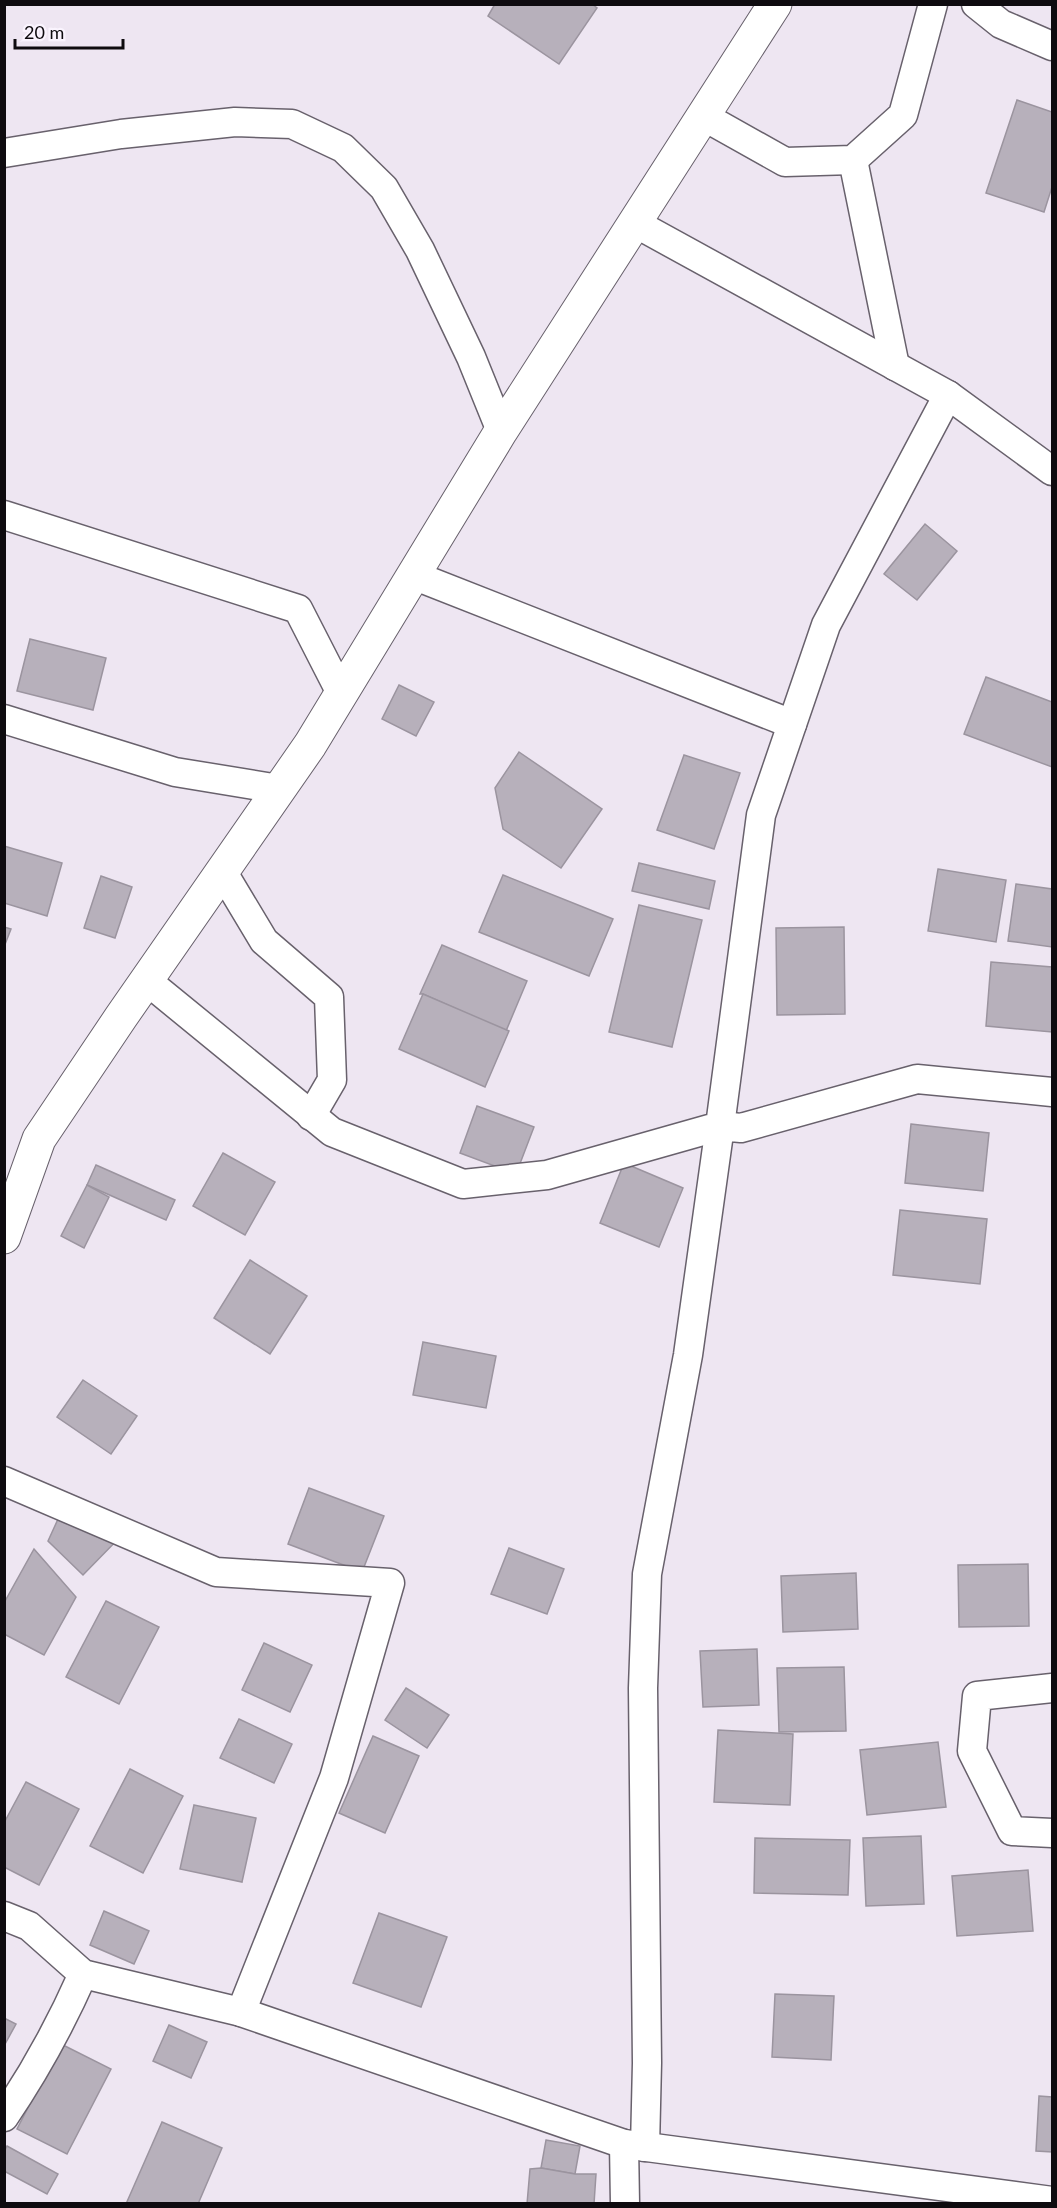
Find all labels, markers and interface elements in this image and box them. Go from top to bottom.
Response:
scale bar [15,12,123,50]
text: 20 m [24,21,64,43]

